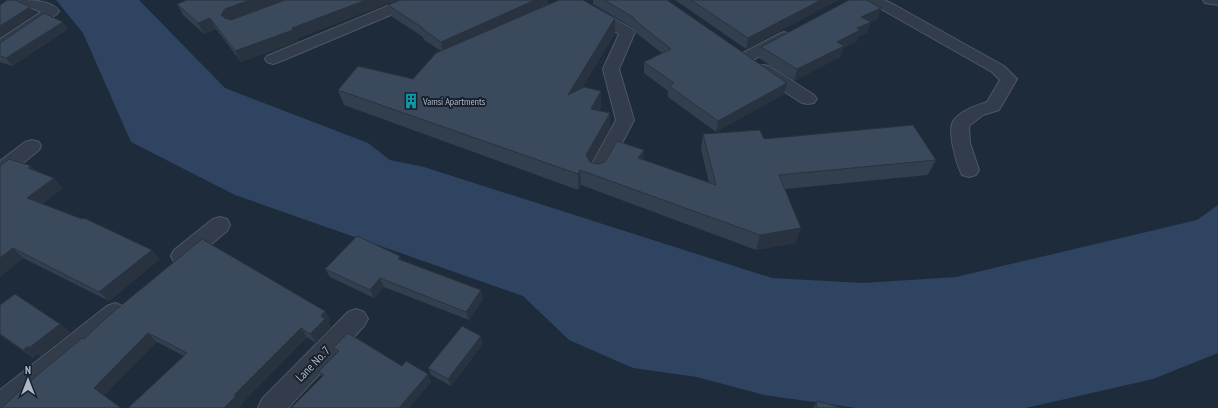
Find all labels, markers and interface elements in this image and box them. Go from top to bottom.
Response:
building icon: Vamsi Apartments [402,92,420,110]
place label: Vamsi Apartments [422,95,486,108]
street label: Lane No. 7 [292,343,333,384]
north arrow [8,360,48,400]
text: N [25,363,31,377]

